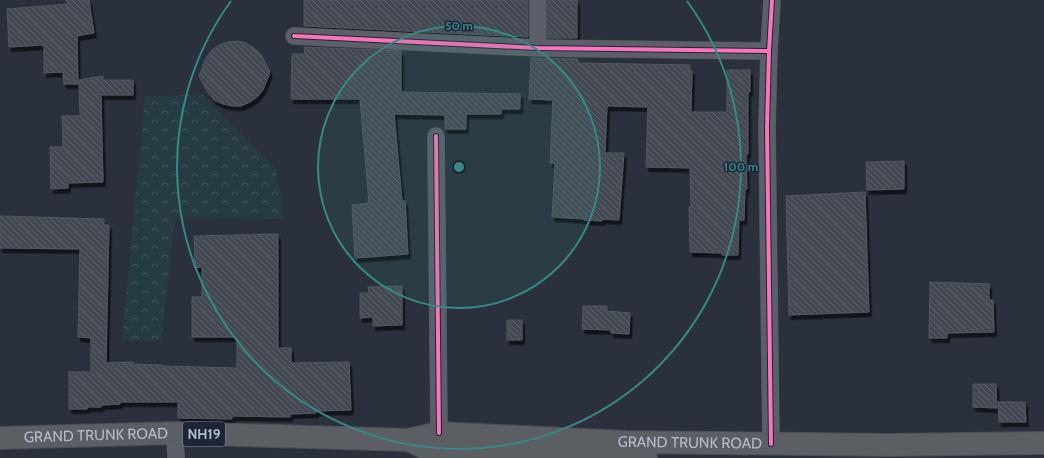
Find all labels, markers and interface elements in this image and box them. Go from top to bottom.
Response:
text: 50 m [445,18,473,33]
text: 100 m [724,159,758,174]
centre of rings [452,160,466,174]
road number: NH19 [183,422,225,446]
street label: GRAND TRUNK ROAD [24,424,168,446]
street label: GRAND TRUNK ROAD [617,433,762,453]

